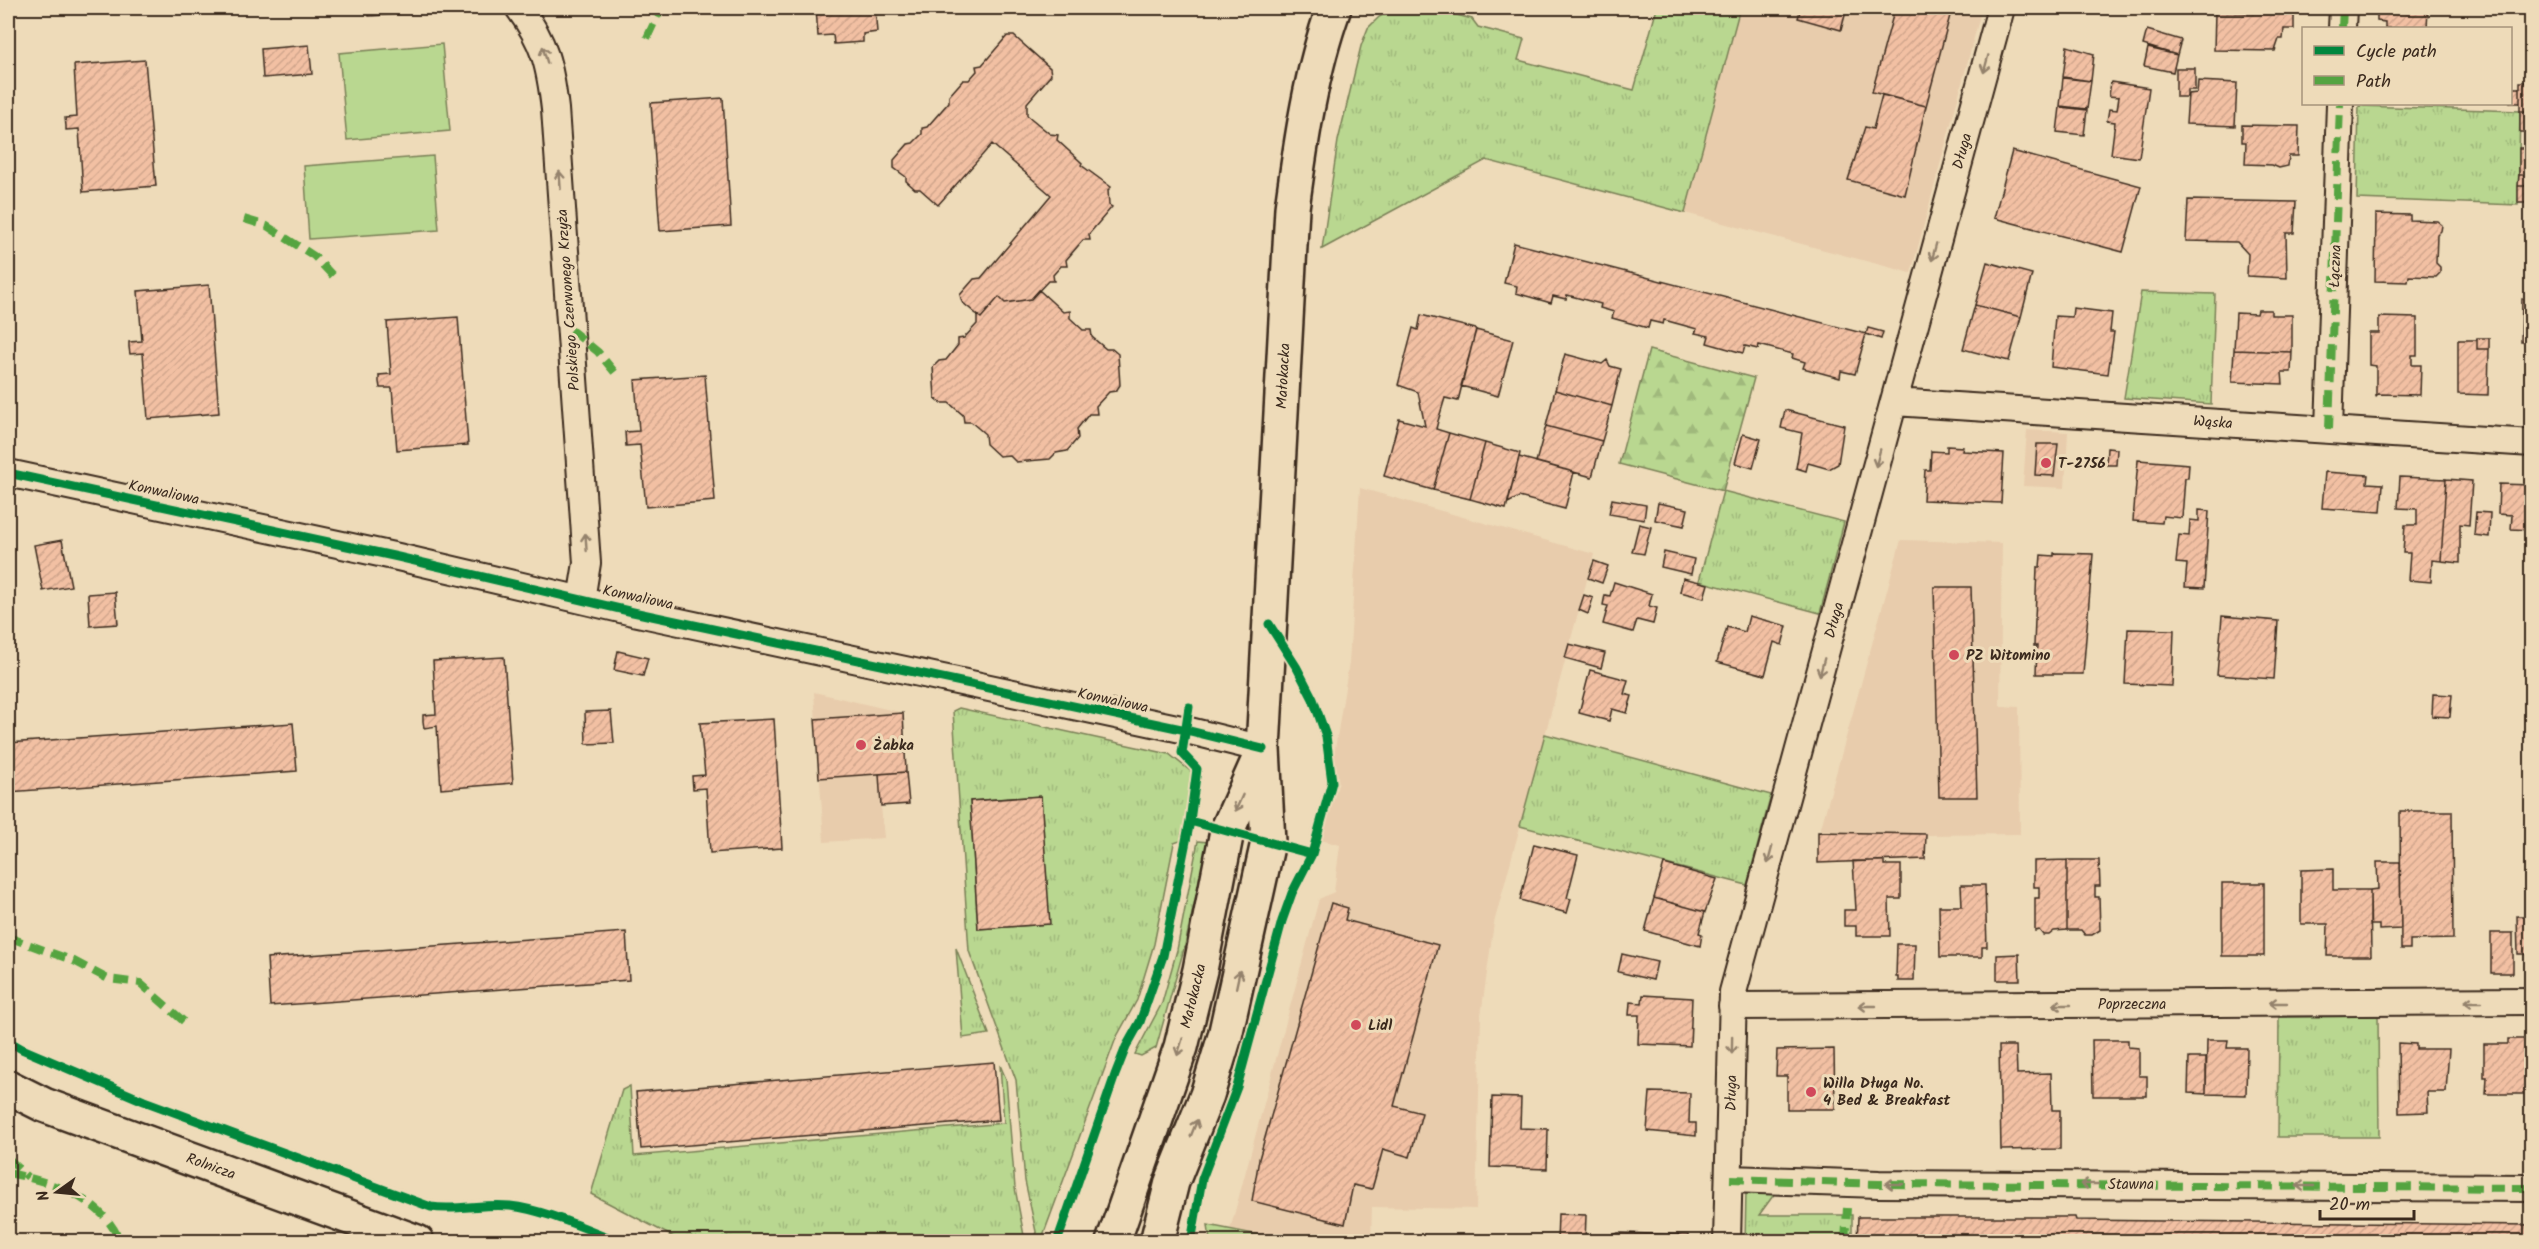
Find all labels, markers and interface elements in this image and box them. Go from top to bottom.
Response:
legend [2302,27,2512,105]
text: Cycle path [2356,38,2437,67]
one-way arrow [539,46,550,65]
one-way arrow [1979,54,1991,73]
text: Path [2356,68,2391,97]
street label: Długa [1947,131,1979,172]
one-way arrow [554,171,565,191]
street label: Polskiego Czerwonego Krzyża [551,208,587,392]
one-way arrow [1928,242,1940,261]
street label: Łączna [2323,244,2349,288]
street label: Małokacka [1270,343,1298,410]
street label: Wąska [2193,410,2233,436]
one-way arrow [1872,448,1883,467]
place label: T-2756 [2058,452,2106,476]
marker: T-2756 [2039,456,2053,470]
street label: Konwaliowa [126,474,201,512]
one-way arrow [580,533,591,553]
street label: Konwaliowa [600,579,675,617]
street label: Długa [1819,600,1851,641]
place label: PZ Witomino [1966,644,2050,668]
marker: PZ Witomino [1947,648,1961,662]
one-way arrow [1815,657,1827,676]
street label: Konwaliowa [1075,682,1150,720]
place label: Żabka [873,734,914,758]
marker: Żabka [854,738,868,752]
one-way arrow [1233,793,1245,811]
one-way arrow [1764,845,1775,864]
street label: Małokacka [1174,961,1214,1031]
one-way arrow [1232,970,1244,989]
street label: Poprzeczna [2098,993,2166,1017]
one-way arrow [2464,996,2484,1008]
one-way arrow [2269,997,2289,1009]
one-way arrow [2053,999,2073,1011]
one-way arrow [1858,1000,1878,1012]
place label: Lidl [1368,1014,1392,1038]
marker: Lidl [1349,1018,1363,1032]
one-way arrow [1726,1034,1738,1054]
one-way arrow [1174,1037,1185,1056]
place label: Willa Długa No. 4 Bed & Breakfast [1823,1072,1950,1113]
street label: Długa [1720,1075,1744,1111]
marker: Willa Długa No. 4 Bed & Breakfast [1804,1085,1818,1099]
one-way arrow [1189,1119,1200,1138]
street label: Rolnicza [183,1147,239,1187]
north arrow [27,1162,87,1222]
street label: Stawna [2108,1173,2154,1197]
one-way arrow [1885,1178,1905,1190]
one-way arrow [2080,1178,2100,1190]
one-way arrow [2296,1180,2316,1192]
scale bar [2320,1183,2414,1221]
text: N [31,1187,57,1204]
text: 20 m [2329,1191,2370,1220]

